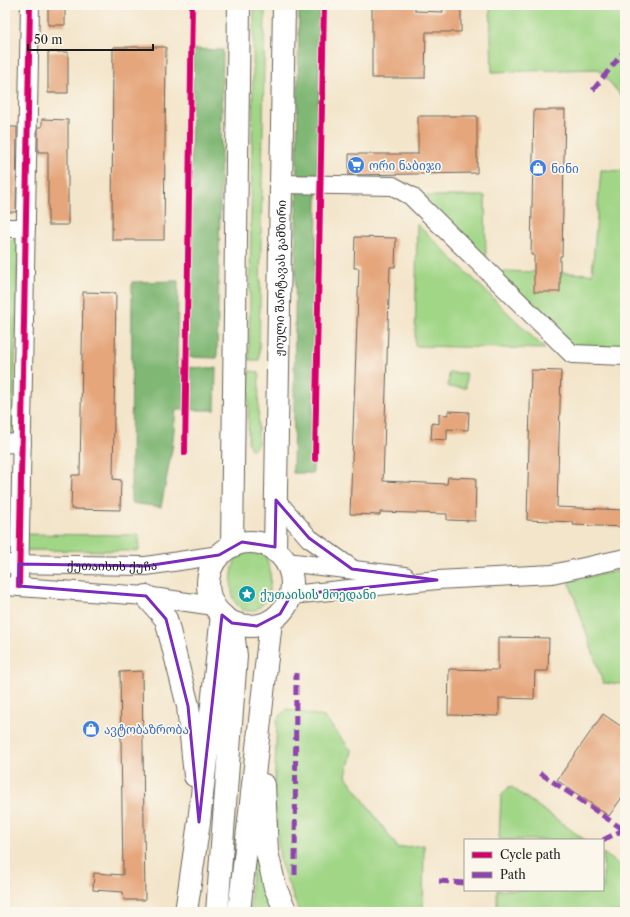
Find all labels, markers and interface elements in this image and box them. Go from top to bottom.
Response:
scale bar [28,26,153,52]
text: 50 m [34,32,63,47]
supermarket icon: ორი ნაბიჯი [346,155,366,175]
place label: ორი ნაბიჯი [369,158,442,173]
shop icon: ნინი [528,158,548,178]
place label: ნინი [551,161,579,176]
street label: ჟიული შარტავას გამზირი [271,199,288,356]
street label: ქუთაისის ქუჩა [67,557,158,574]
place icon: ქუთაისის მოედანი [237,584,257,604]
place label: ქუთაისის მოედანი [260,587,377,602]
shop icon: ავტობაზრობა [81,719,101,739]
place label: ავტობაზრობა [104,722,189,737]
legend [464,839,604,891]
text: Cycle path [500,847,561,862]
text: Path [500,867,526,882]

